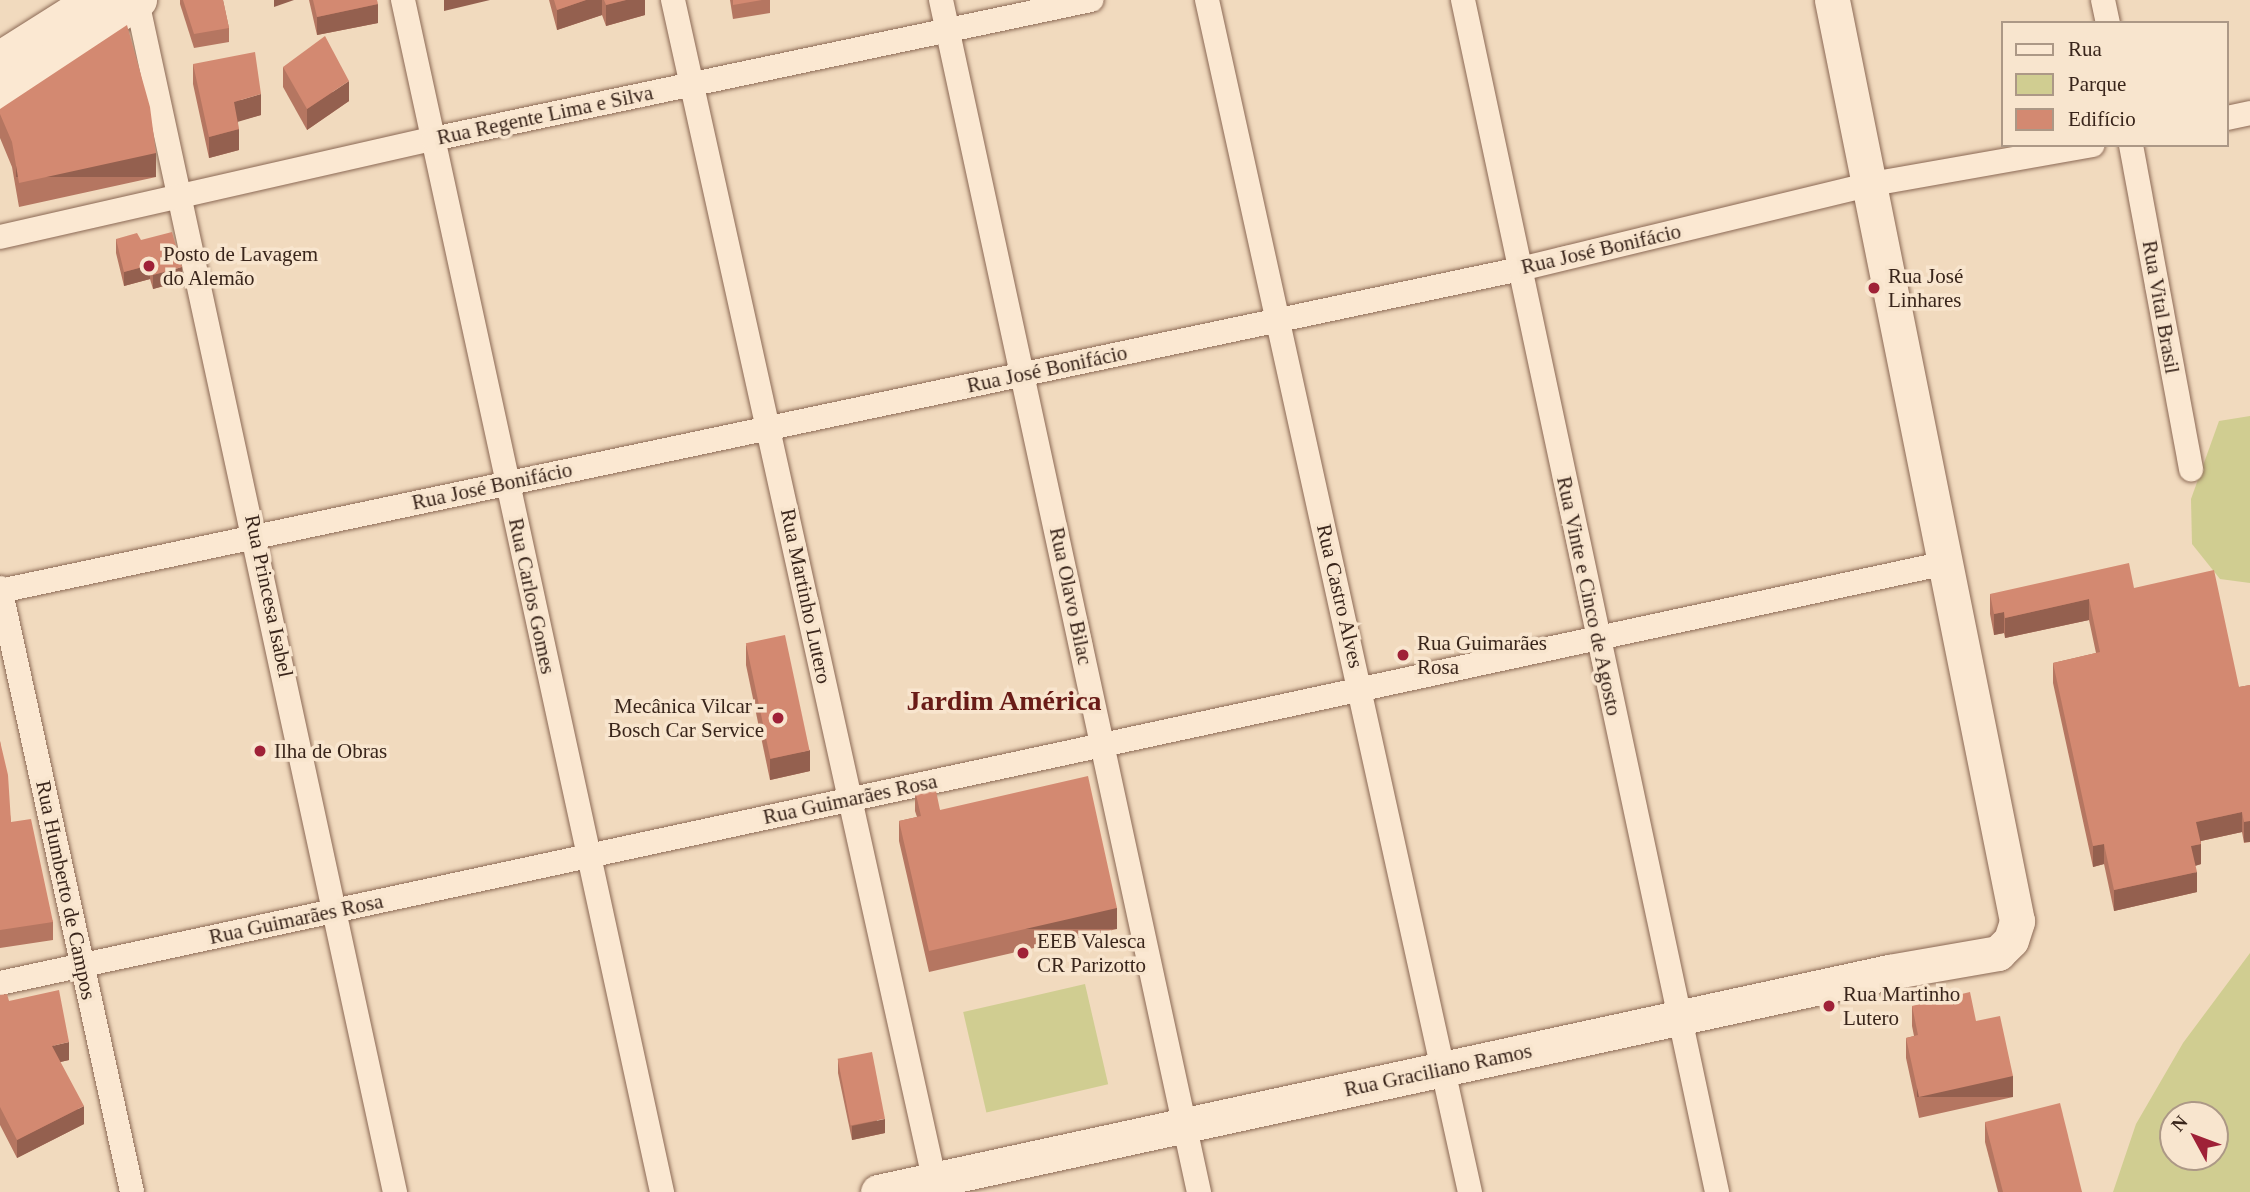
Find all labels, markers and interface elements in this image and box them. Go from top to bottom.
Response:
legend [2002,21,2229,147]
text: Rua [2068,37,2102,61]
text: Parque [2068,72,2126,96]
street label: Rua Regente Lima e Silva [435,80,655,150]
text: Edifício [2068,107,2136,131]
street label: Rua José Bonifácio [1519,218,1683,280]
street label: Rua Vital Brasil [2137,238,2185,376]
place label: Posto de Lavagem do Alemão [163,241,318,291]
marker: Posto de Lavagem do Alemão [141,258,157,274]
place label: Rua José Linhares [1888,263,1963,313]
marker: Rua José Linhares [1866,280,1882,296]
street label: Rua José Bonifácio [965,340,1129,398]
street label: Rua José Bonifácio [410,457,574,515]
street label: Rua Vinte e Cinco de Agosto [1551,473,1627,719]
street label: Rua Martinho Lutero [775,506,837,686]
street label: Rua Princesa Isabel [239,512,299,680]
street label: Rua Carlos Gomes [503,516,561,676]
street label: Rua Castro Alves [1311,521,1369,671]
street label: Rua Olavo Bilac [1044,525,1098,667]
place label: Rua Guimarães Rosa [1417,630,1547,680]
marker: Rua Guimarães Rosa [1395,647,1411,663]
district label: Jardim América [906,684,1102,718]
place label: Mecânica Vilcar - Bosch Car Service [608,693,764,743]
marker: Mecânica Vilcar - Bosch Car Service [770,710,786,726]
place label: Ilha de Obras [274,738,387,764]
marker: Ilha de Obras [252,743,268,759]
street label: Rua Guimarães Rosa [761,768,939,830]
street label: Rua Humberto de Campos [30,778,102,1002]
street label: Rua Guimarães Rosa [207,888,385,950]
place label: EEB Valesca CR Parizotto [1037,928,1146,978]
marker: EEB Valesca CR Parizotto [1015,945,1031,961]
place label: Rua Martinho Lutero [1843,981,1960,1031]
marker: Rua Martinho Lutero [1821,998,1837,1014]
street label: Rua Graciliano Ramos [1342,1038,1534,1102]
north arrow [2159,1101,2229,1171]
text: N [2167,1111,2192,1135]

